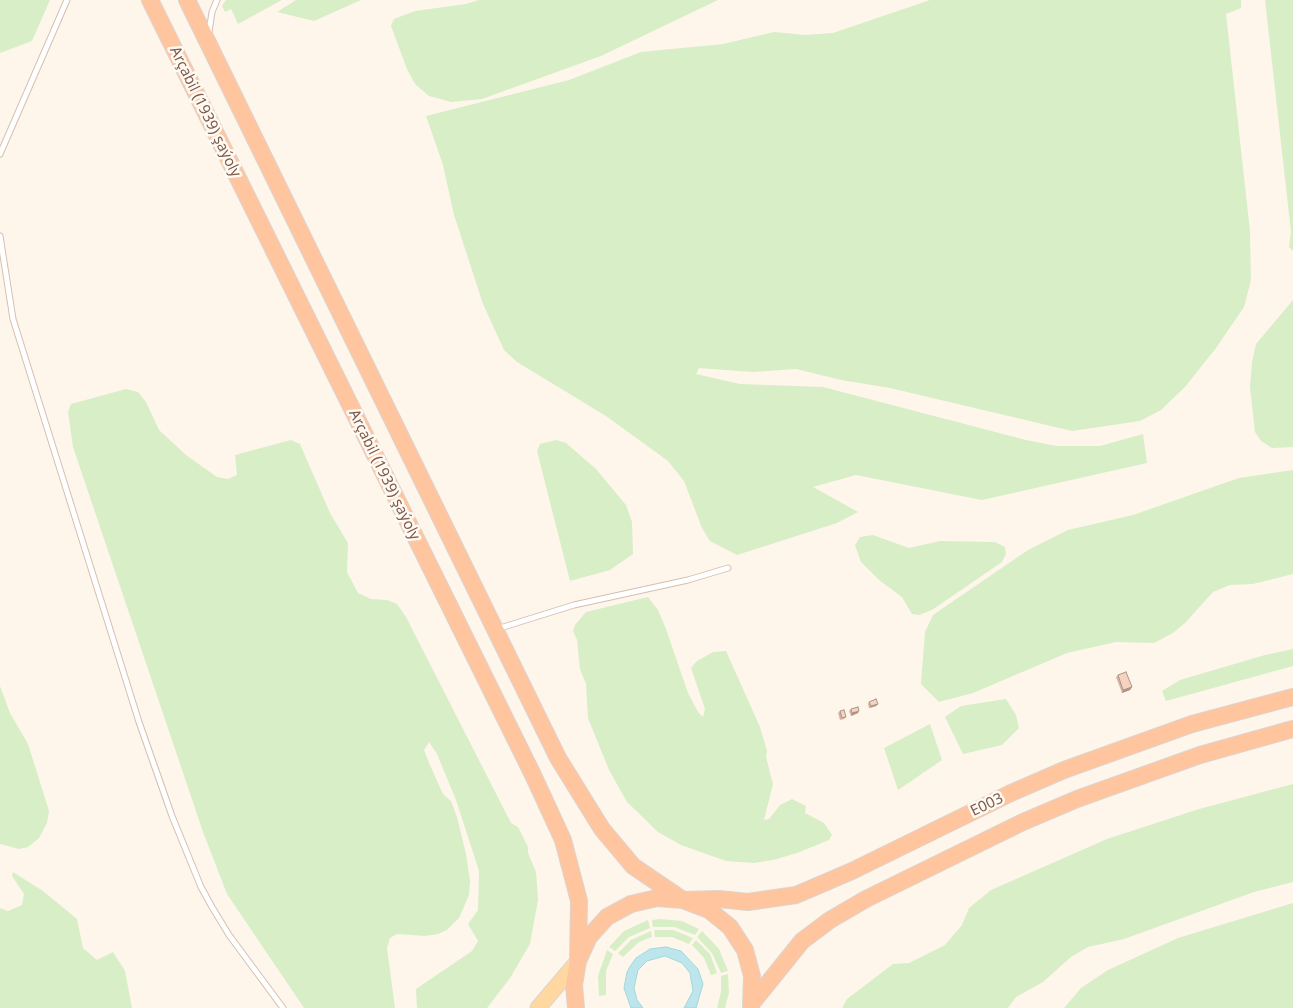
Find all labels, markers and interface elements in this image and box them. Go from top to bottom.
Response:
street label: Arçabil (1939) şaýoly [166,44,244,180]
street label: Arçabil (1939) şaýoly [345,407,423,543]
street label: E003 [968,789,1006,821]

